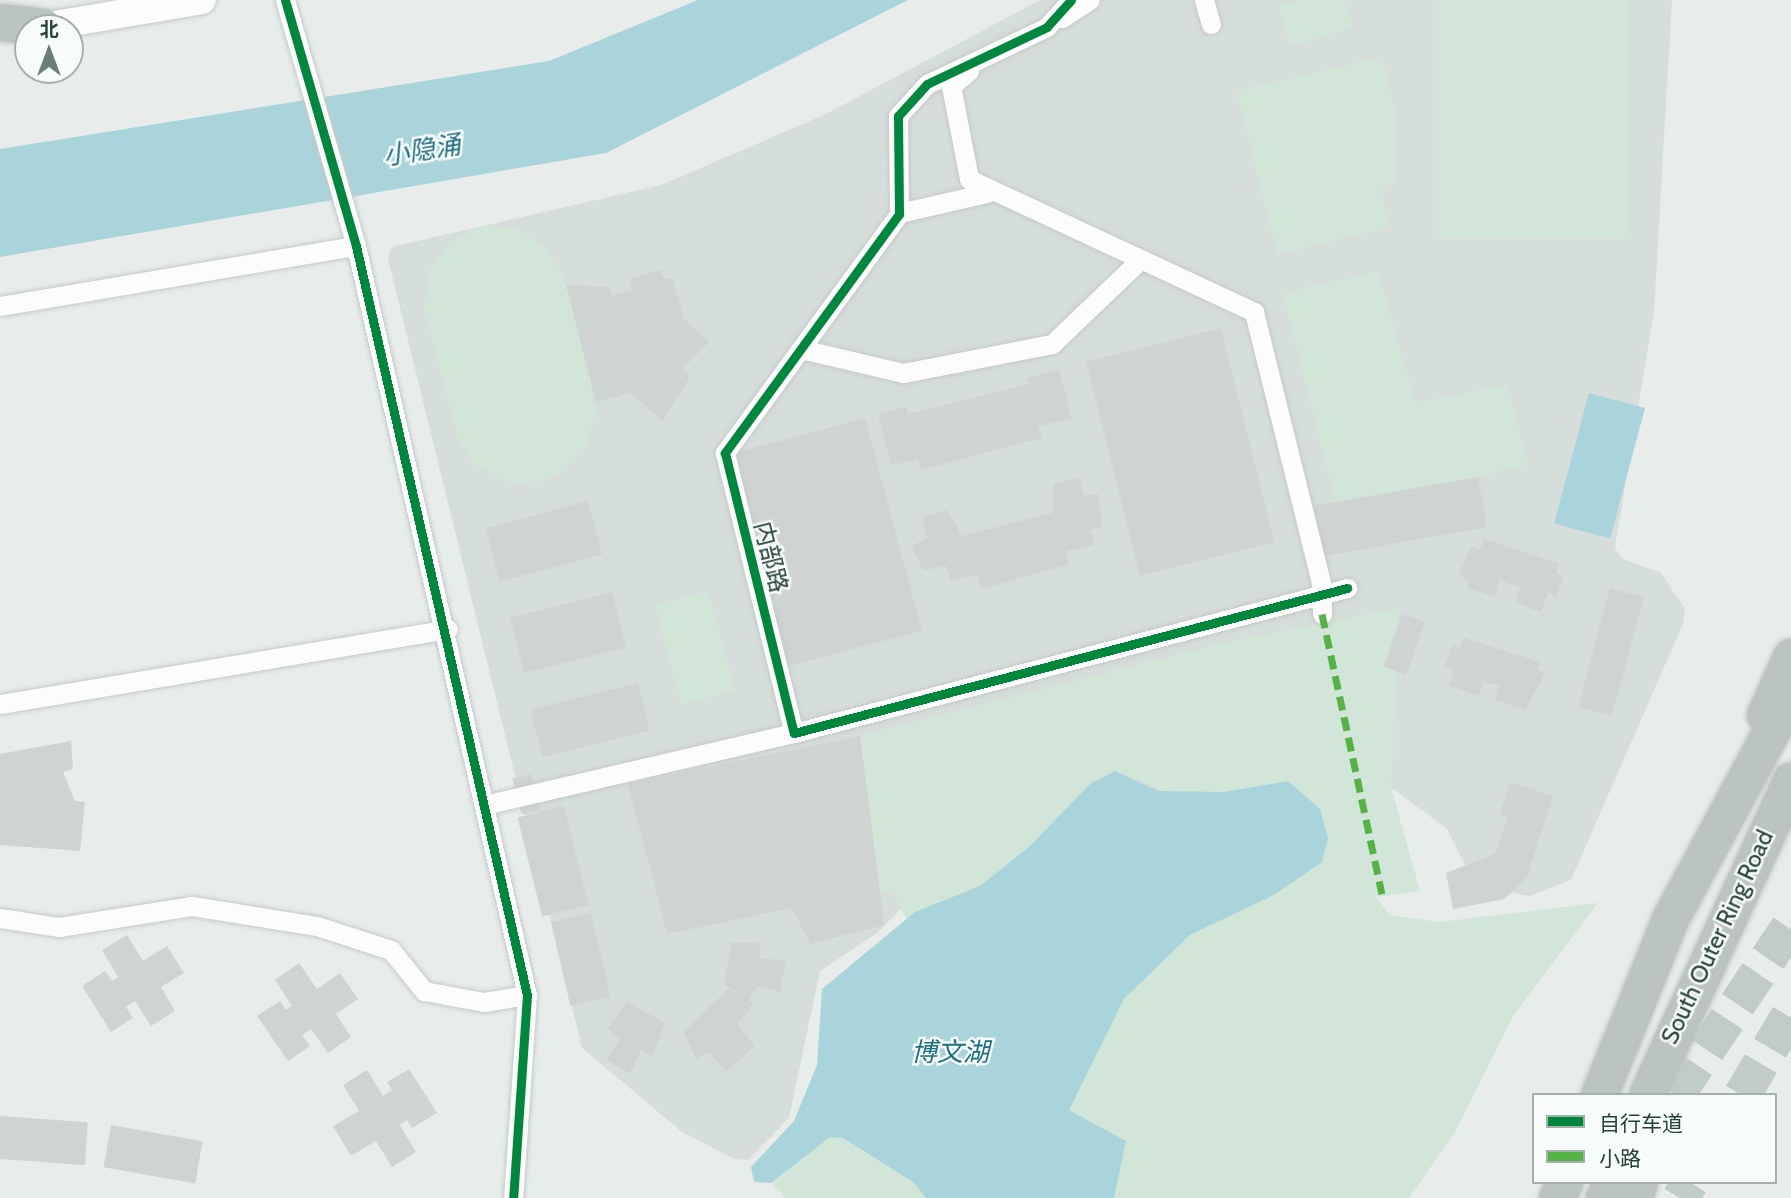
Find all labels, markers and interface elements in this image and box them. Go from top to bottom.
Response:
north arrow [14,14,84,84]
text: 北 [39,18,59,41]
water label: 小隐涌 [381,129,463,173]
street label: 内部路 [748,519,794,595]
street label: South Outer Ring Road [1655,825,1779,1049]
water label: 博文湖 [911,1037,989,1069]
legend [1532,1093,1777,1184]
text: 自行车道 [1599,1111,1683,1136]
text: 小路 [1599,1146,1641,1171]

